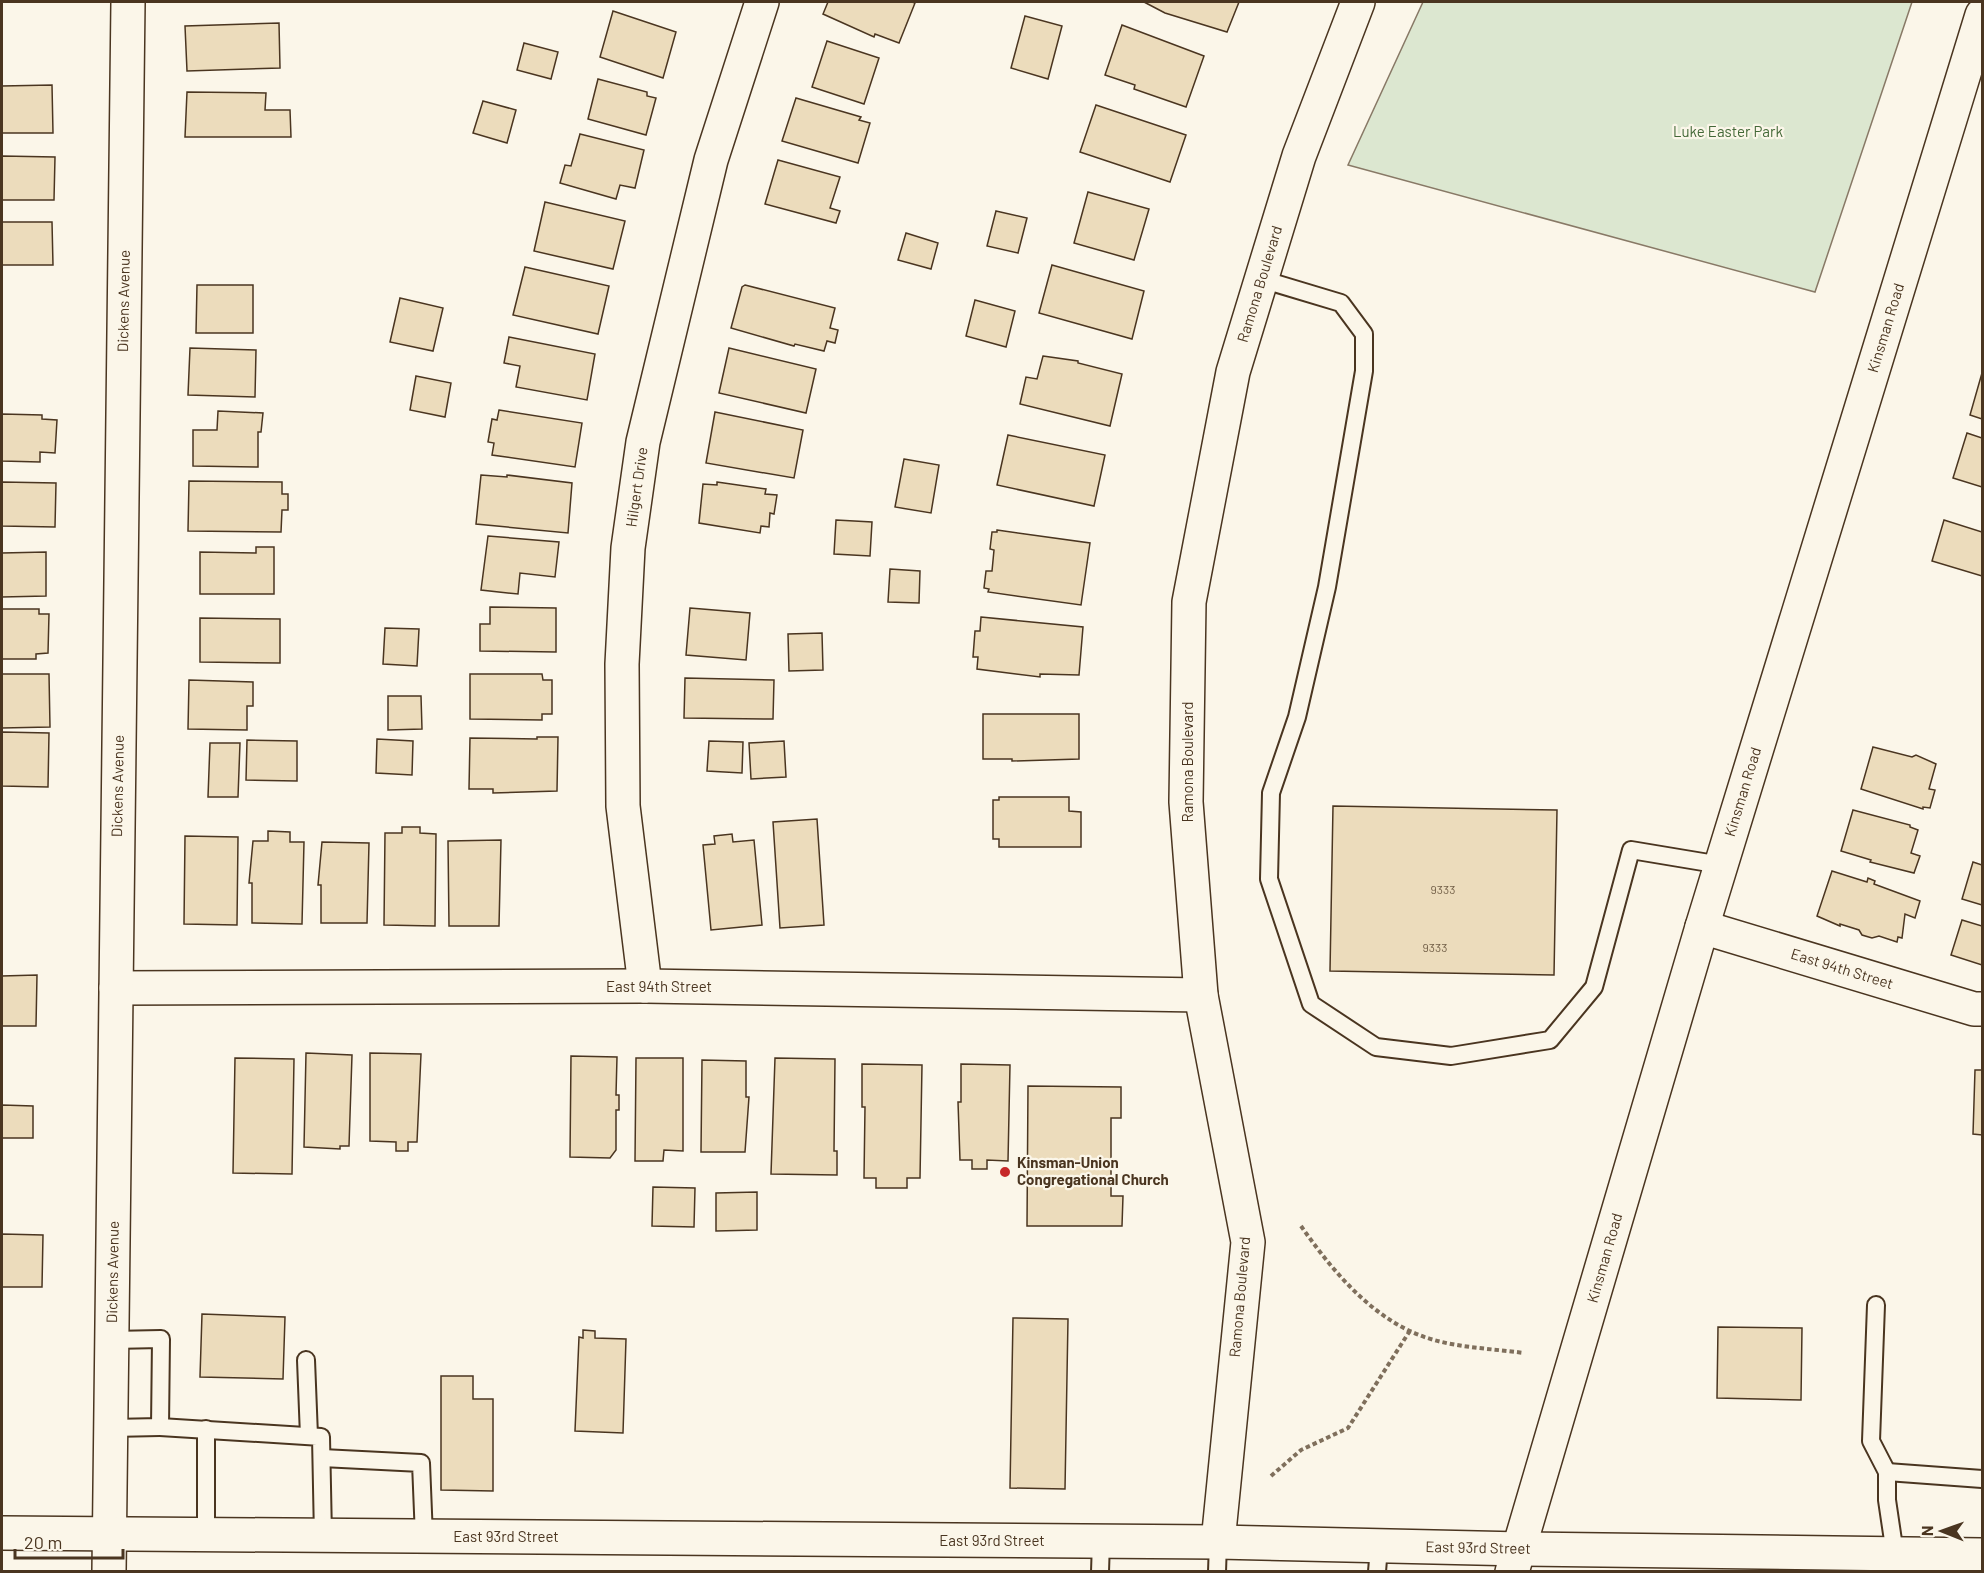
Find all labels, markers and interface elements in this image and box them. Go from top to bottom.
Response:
park label: Luke Easter Park [1673,122,1783,140]
street label: Ramona Boulevard [1233,223,1285,344]
street label: Dickens Avenue [113,250,133,352]
street label: Kinsman Road [1863,281,1907,375]
street label: Hilgert Drive [621,446,651,528]
street label: Ramona Boulevard [1178,701,1196,823]
street label: Dickens Avenue [107,735,127,837]
street label: Kinsman Road [1720,745,1764,839]
house number: 9333 [1431,882,1455,896]
house number: 9333 [1423,940,1447,954]
street label: East 94th Street [1789,944,1896,992]
street label: East 94th Street [606,977,712,995]
place label: Kinsman-Union Congregational Church [1017,1153,1169,1188]
marker: Kinsman-Union Congregational Church [998,1165,1012,1179]
street label: Kinsman Road [1583,1211,1625,1305]
street label: Dickens Avenue [102,1221,122,1323]
street label: Ramona Boulevard [1225,1236,1253,1358]
north arrow [1912,1501,1972,1561]
scale bar [15,1522,123,1560]
text: N [1917,1525,1936,1536]
street label: East 93rd Street [453,1527,559,1545]
text: 20 m [24,1531,62,1553]
street label: East 93rd Street [939,1531,1045,1549]
street label: East 93rd Street [1425,1537,1531,1557]

